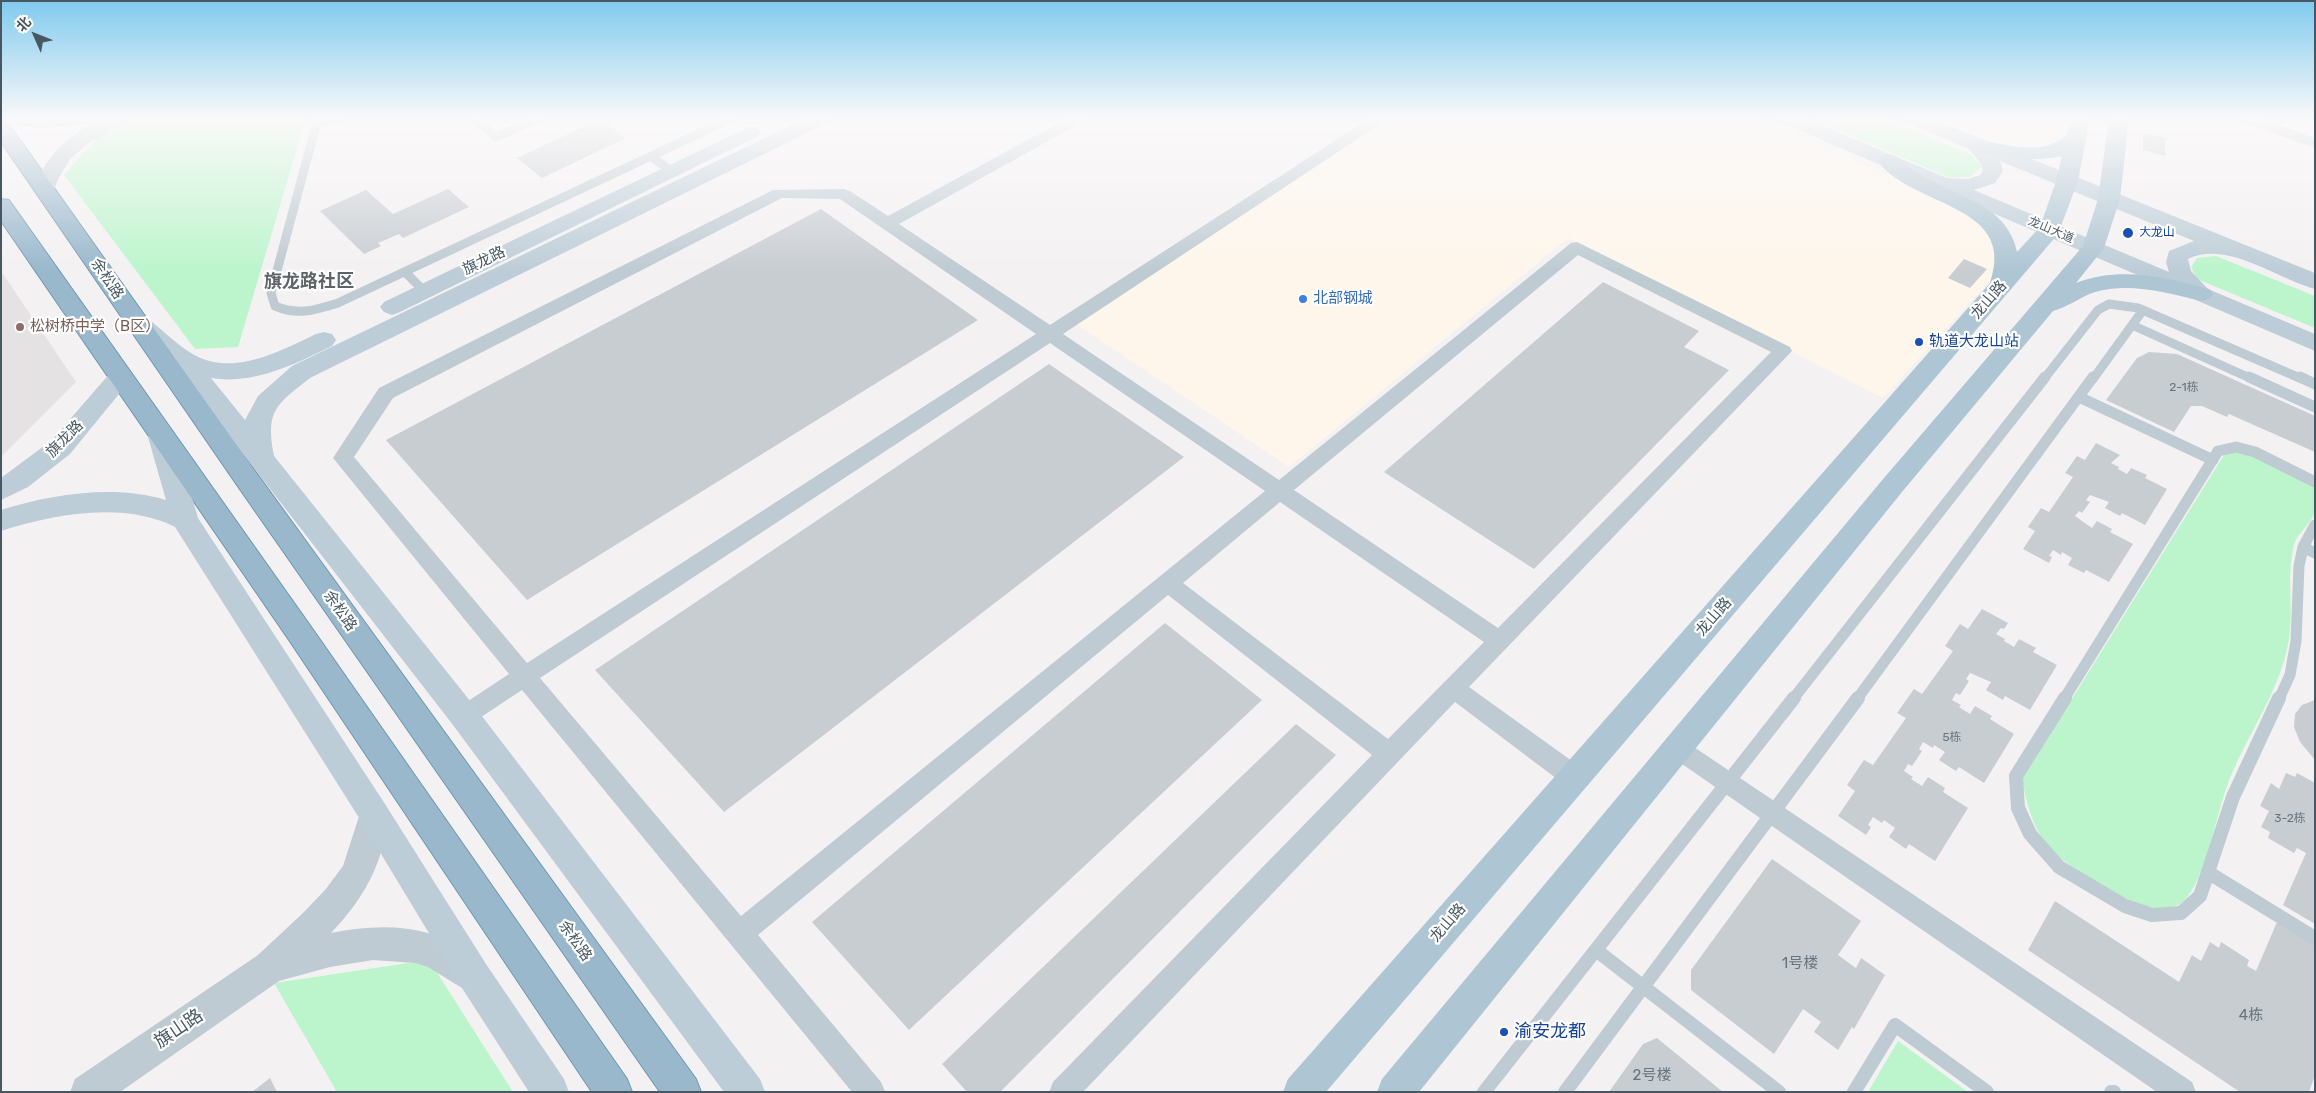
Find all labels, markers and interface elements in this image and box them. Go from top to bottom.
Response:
north arrow [10,10,60,60]
text: 北 [13,13,35,35]
street label: 龙山大道 [2026,214,2076,246]
marker: 大龙山 [2121,226,2135,240]
place label: 大龙山 [2139,226,2175,240]
street label: 旗龙路 [460,243,508,279]
street label: 余松路 [87,255,127,303]
district label: 旗龙路社区 [264,271,354,293]
street label: 龙山路 [1967,277,2011,323]
place label: 北部钢城 [1313,290,1373,308]
marker: 北部钢城 [1297,293,1309,305]
place label: 松树桥中学（B区） [30,318,160,336]
marker: 松树桥中学（B区） [14,321,26,333]
place label: 轨道大龙山站 [1929,333,2019,351]
marker: 轨道大龙山站 [1913,336,1925,348]
house number: 2-1栋 [2169,381,2199,395]
street label: 旗龙路 [43,417,87,461]
street label: 余松路 [320,587,360,635]
street label: 龙山路 [1692,594,1736,640]
house number: 5栋 [1942,731,1962,745]
house number: 3-2栋 [2274,812,2306,826]
street label: 龙山路 [1426,900,1470,946]
street label: 余松路 [555,917,595,965]
house number: 1号楼 [1782,955,1818,973]
street label: 旗山路 [151,1005,207,1053]
house number: 4栋 [2239,1007,2263,1025]
place label: 渝安龙都 [1514,1021,1586,1043]
marker: 渝安龙都 [1498,1026,1510,1038]
house number: 2号楼 [1633,1067,1671,1085]

